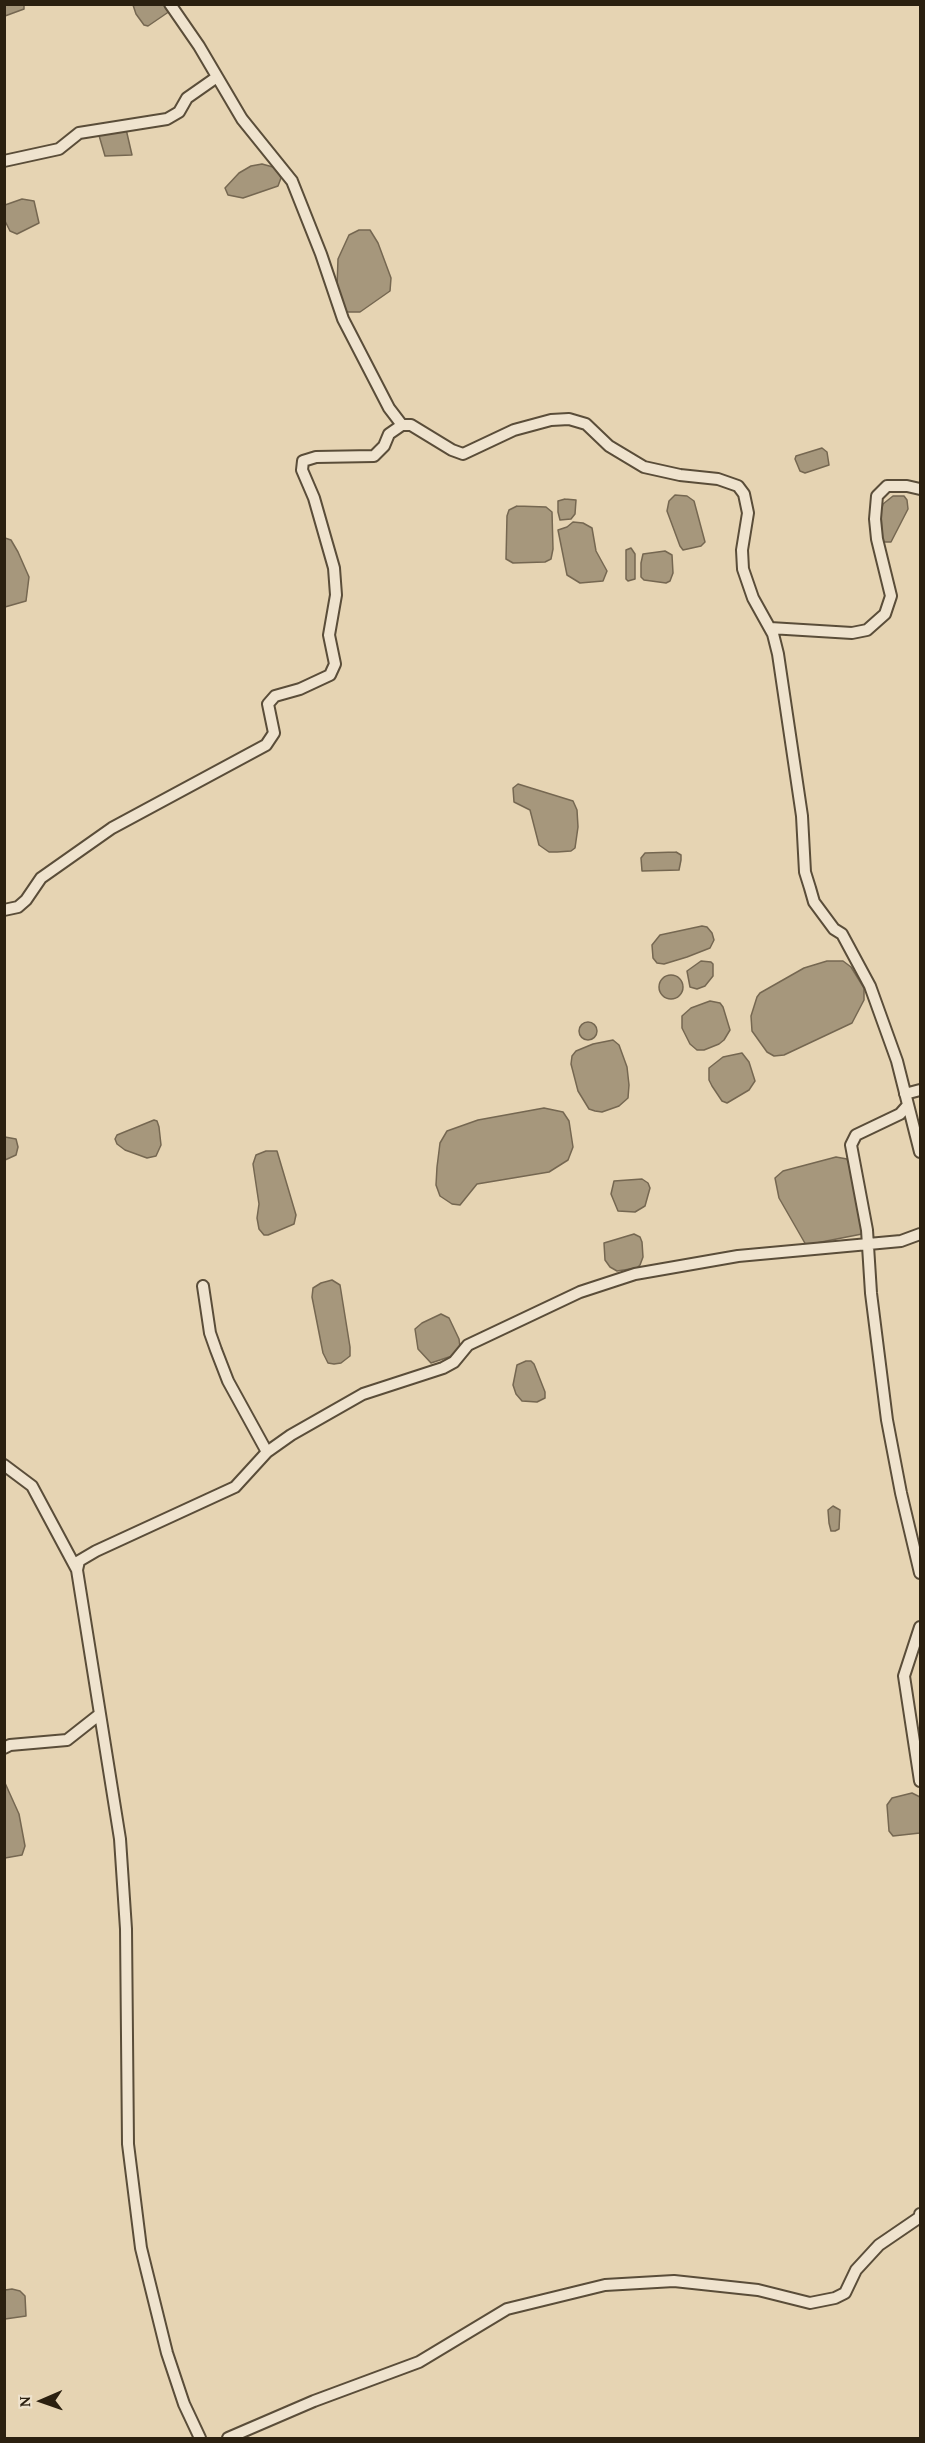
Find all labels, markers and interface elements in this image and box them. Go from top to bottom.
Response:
north arrow [12,2371,72,2431]
text: N [12,2396,36,2407]

